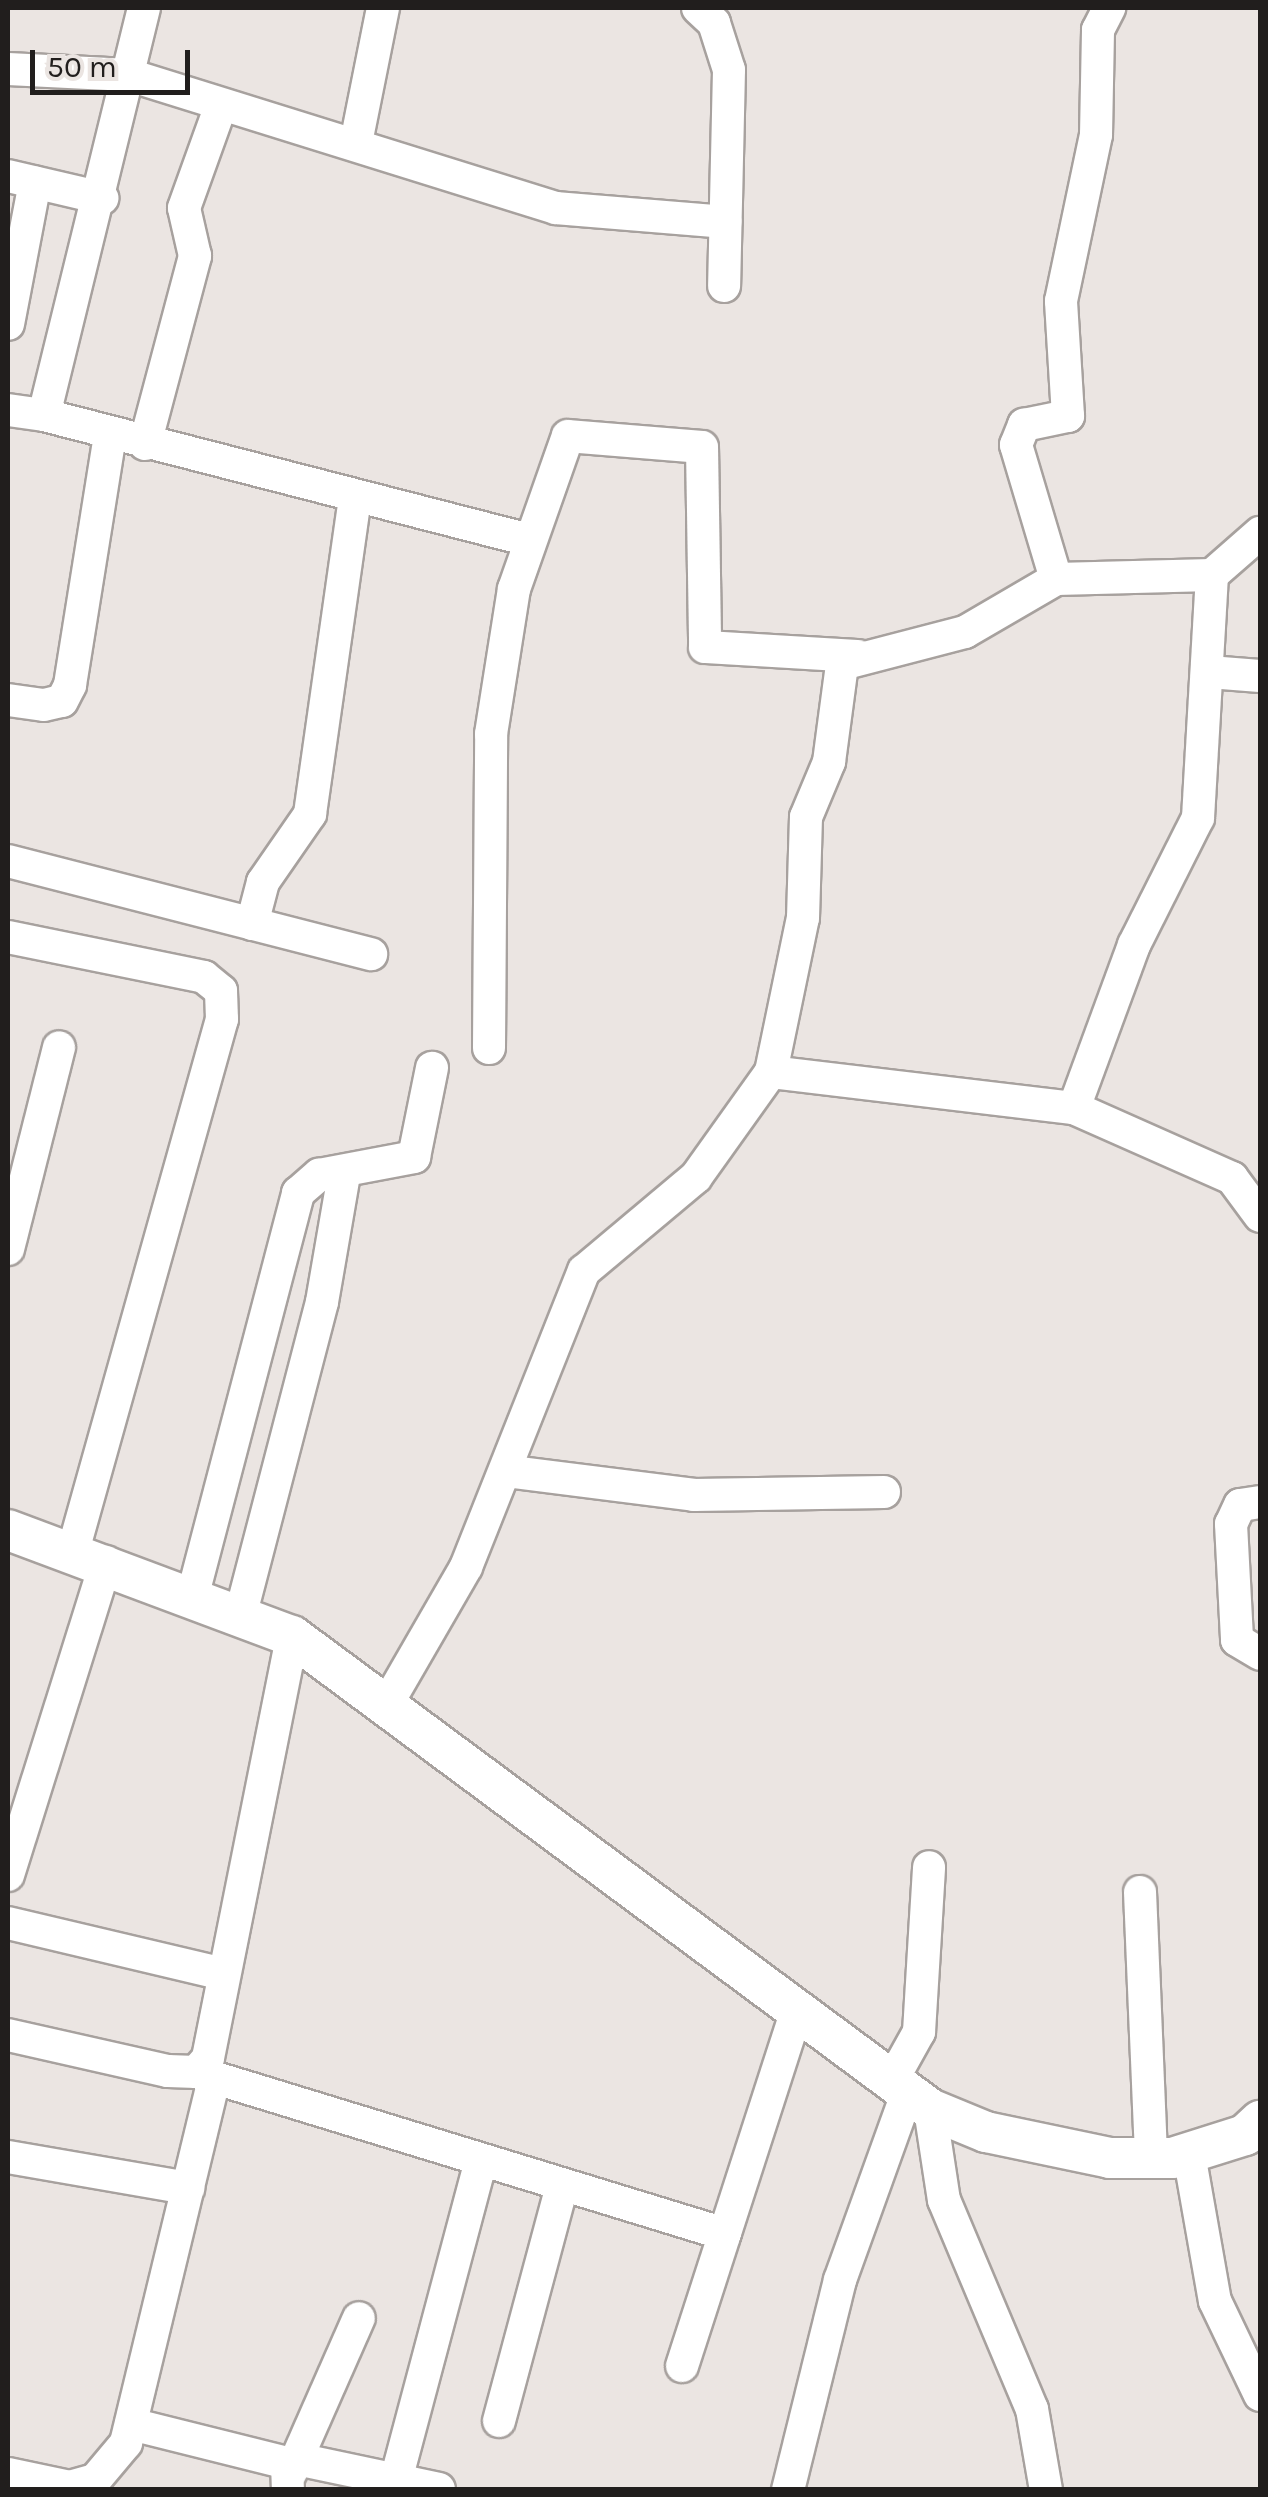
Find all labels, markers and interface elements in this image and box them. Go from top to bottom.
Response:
scale bar [35,30,195,92]
text: 50 m [47,49,117,85]

